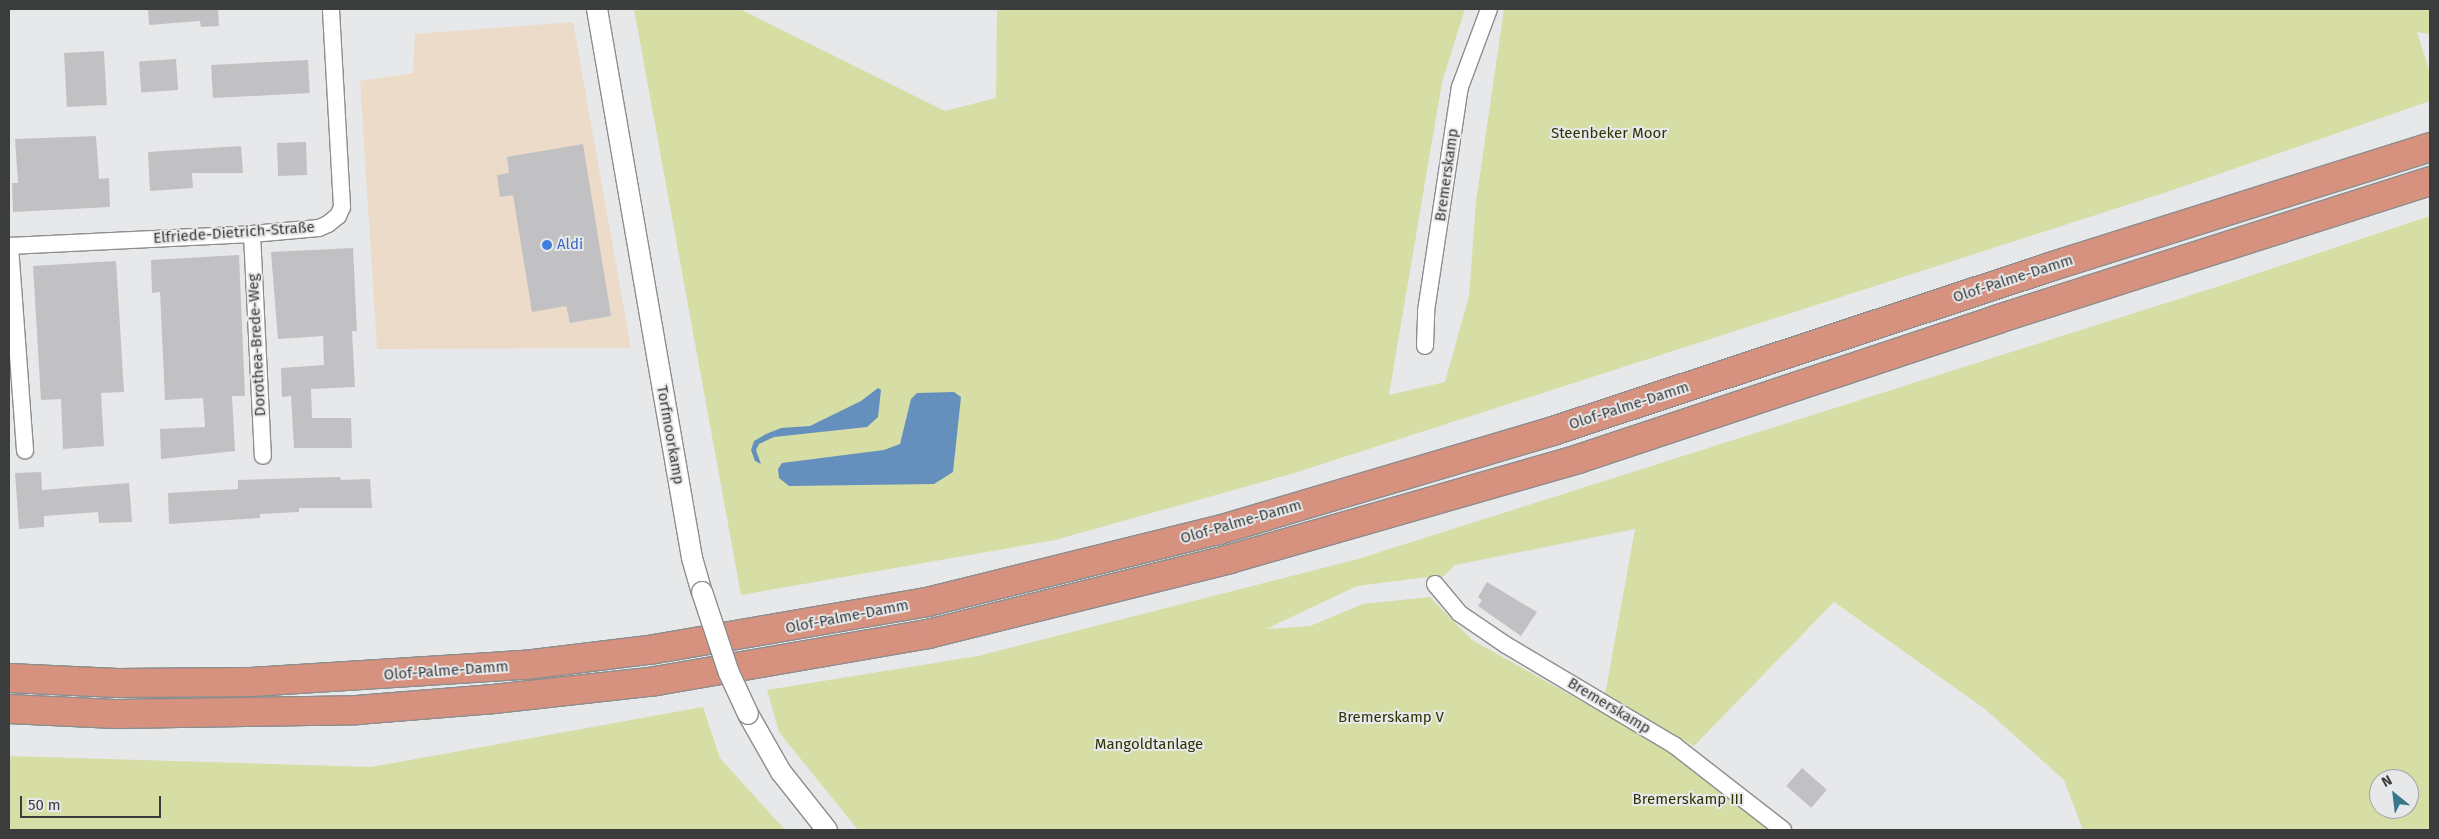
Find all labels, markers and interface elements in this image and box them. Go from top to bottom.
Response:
park label: Steenbeker Moor [1551,125,1667,143]
street label: Bremerskamp [1432,127,1462,223]
street label: Elfriede-Dietrich-Straße [153,218,315,248]
place label: Aldi [557,236,583,254]
marker: Aldi [541,239,553,251]
street label: Olof-Palme-Damm [1951,251,2075,307]
street label: Dorothea-Brede-Weg [244,273,270,417]
street label: Olof-Palme-Damm [1567,378,1691,434]
street label: Torfmoorkamp [652,384,688,486]
street label: Olof-Palme-Damm [1178,496,1304,548]
street label: Olof-Palme-Damm [784,596,910,638]
street label: Olof-Palme-Damm [383,658,509,684]
street label: Bremerskamp [1564,674,1654,738]
park label: Bremerskamp V [1338,709,1444,727]
park label: Mangoldtanlage [1095,736,1203,754]
north arrow [2369,769,2419,819]
text: N [2379,772,2395,791]
scale bar [22,786,164,818]
park label: Bremerskamp III [1633,791,1743,809]
text: 50 m [28,796,61,814]

